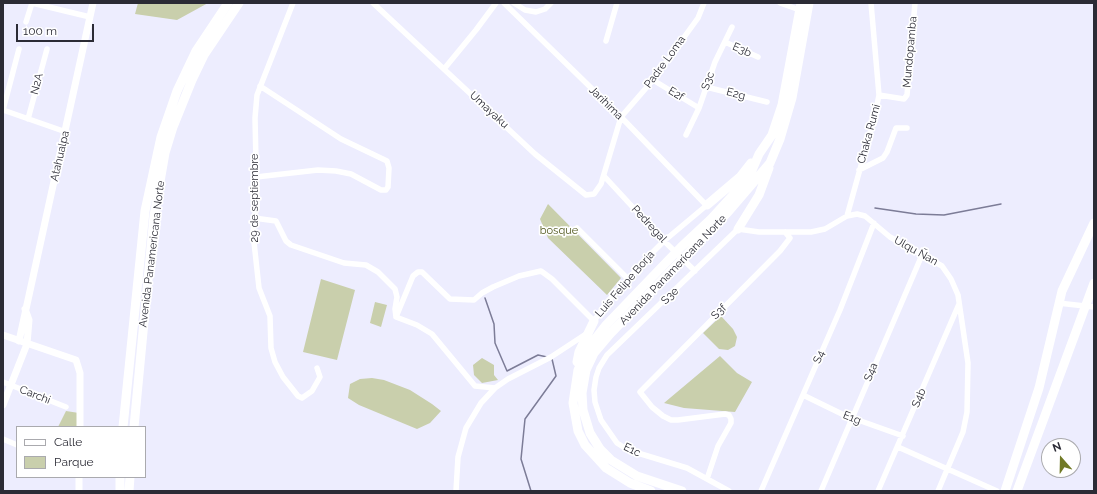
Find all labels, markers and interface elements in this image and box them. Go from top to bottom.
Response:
scale bar [18,16,96,42]
street label: Mundopamba [900,16,920,88]
text: 100 m [23,24,57,38]
street label: Padre Loma [642,33,688,91]
street label: E3b [730,40,754,60]
street label: S3c [699,70,717,92]
street label: N2A [28,72,46,96]
street label: Jarihima [586,84,626,122]
street label: E2f [666,84,686,104]
street label: E2g [725,85,747,103]
street label: Umayaku [467,89,511,131]
street label: Chaka Rumi [855,103,883,165]
street label: Atahualpa [48,129,72,183]
street label: 29 de septiembre [248,153,262,243]
street label: Avenida Panamericana Norte [136,180,168,328]
street label: Pedregal [629,203,669,245]
street label: Avenida Panamericana Norte [617,212,729,328]
park label: bosque [540,224,578,238]
street label: Ulqu Ñan [892,234,940,268]
street label: Luis Felipe Borja [593,248,657,320]
street label: S3e [659,285,681,307]
street label: S3f [709,302,729,322]
street label: S4 [810,349,828,365]
street label: S4a [861,361,881,383]
street label: Carchi [18,383,52,407]
street label: S4b [909,386,929,410]
street label: E1g [841,409,863,427]
legend [16,426,146,478]
text: Calle [54,435,82,449]
north arrow [1041,438,1081,478]
street label: E1c [621,440,643,460]
text: N [1051,440,1063,455]
text: Parque [54,455,94,469]

